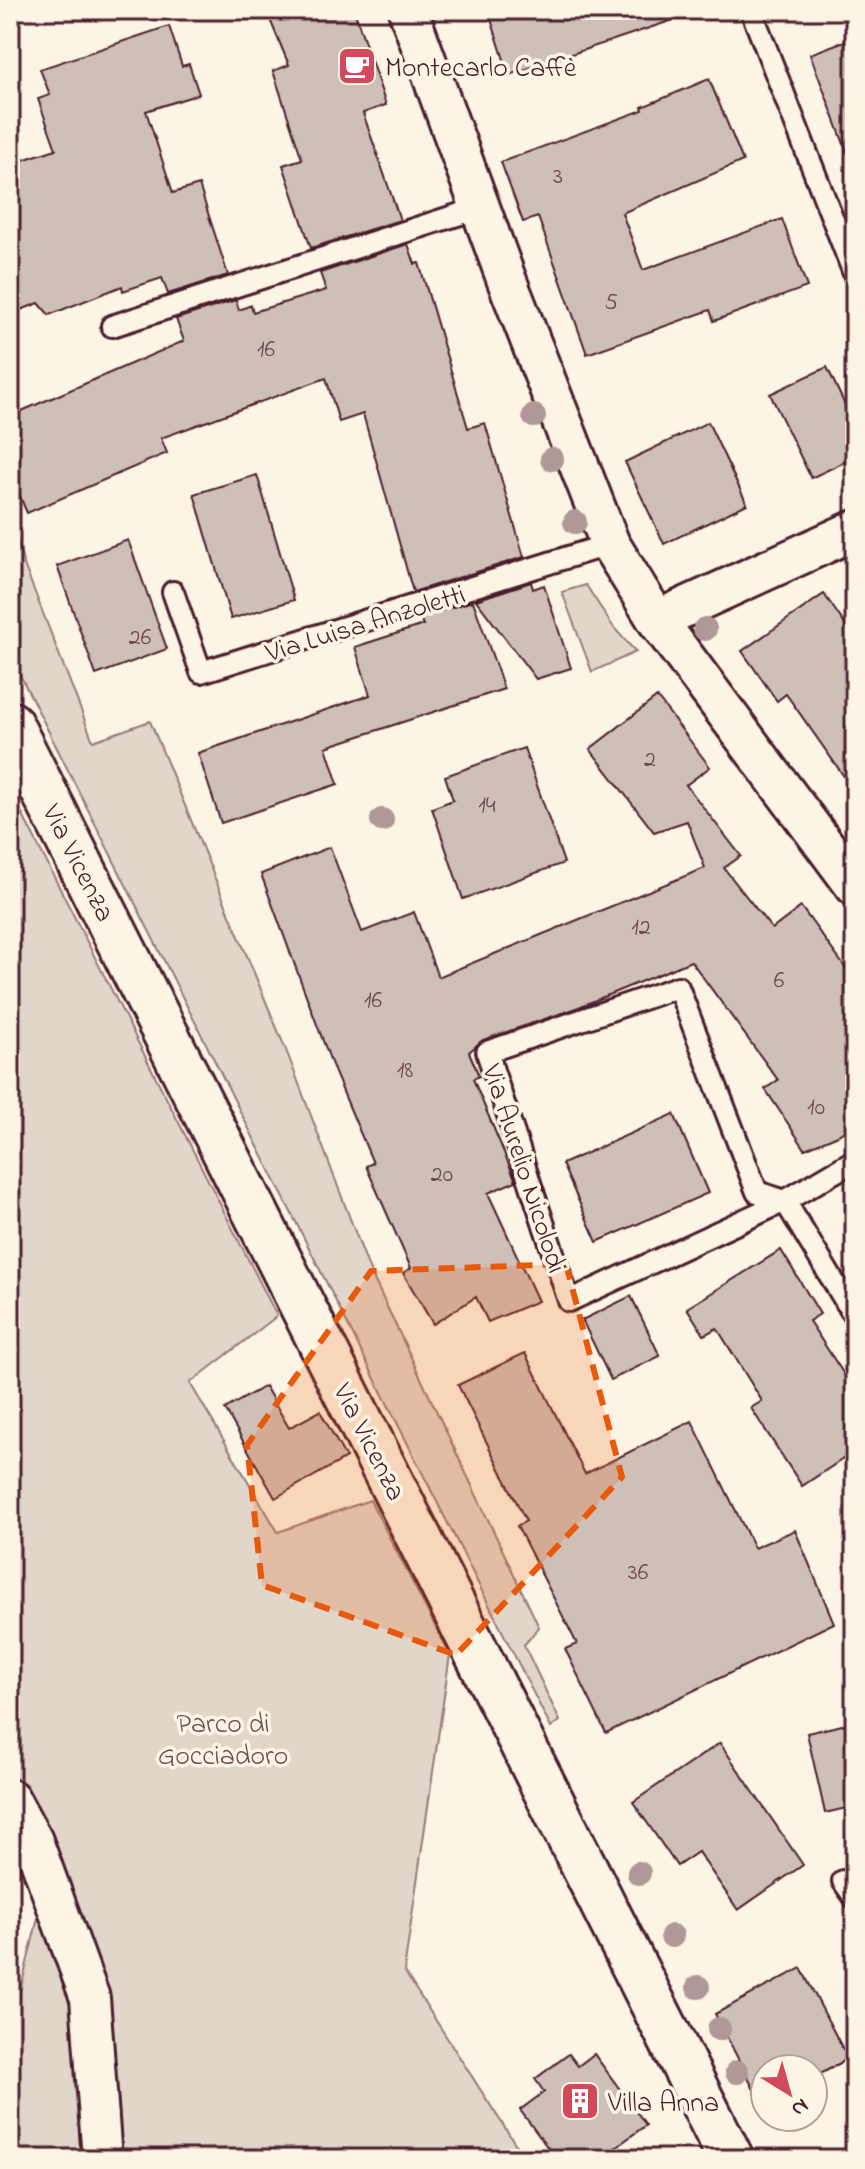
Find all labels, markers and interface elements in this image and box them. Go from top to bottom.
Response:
cafe icon: Montecarlo Caffè [336,45,378,87]
place label: Montecarlo Caffè [385,49,577,90]
house number: 3 [553,160,563,195]
house number: 5 [604,286,618,321]
house number: 16 [257,333,276,368]
street label: Via Luisa Anzoletti [260,575,471,676]
house number: 26 [129,621,152,656]
house number: 2 [644,743,656,778]
house number: 14 [478,789,496,824]
street label: Via Vicenza [29,797,124,929]
house number: 12 [631,911,651,946]
house number: 6 [774,964,785,999]
house number: 16 [364,984,383,1019]
house number: 18 [397,1054,413,1089]
street label: Via Aurelio Nicolodi [469,1058,576,1279]
house number: 10 [807,1091,825,1126]
house number: 20 [431,1158,453,1193]
street label: Via Vicenza [320,1376,415,1508]
house number: 36 [628,1556,649,1591]
park label: Parco di Gocciadoro [158,1705,288,1778]
north arrow [749,2053,829,2133]
building icon: Villa Anna [559,2080,601,2122]
place label: Villa Anna [607,2084,719,2125]
text: N [784,2089,815,2124]

